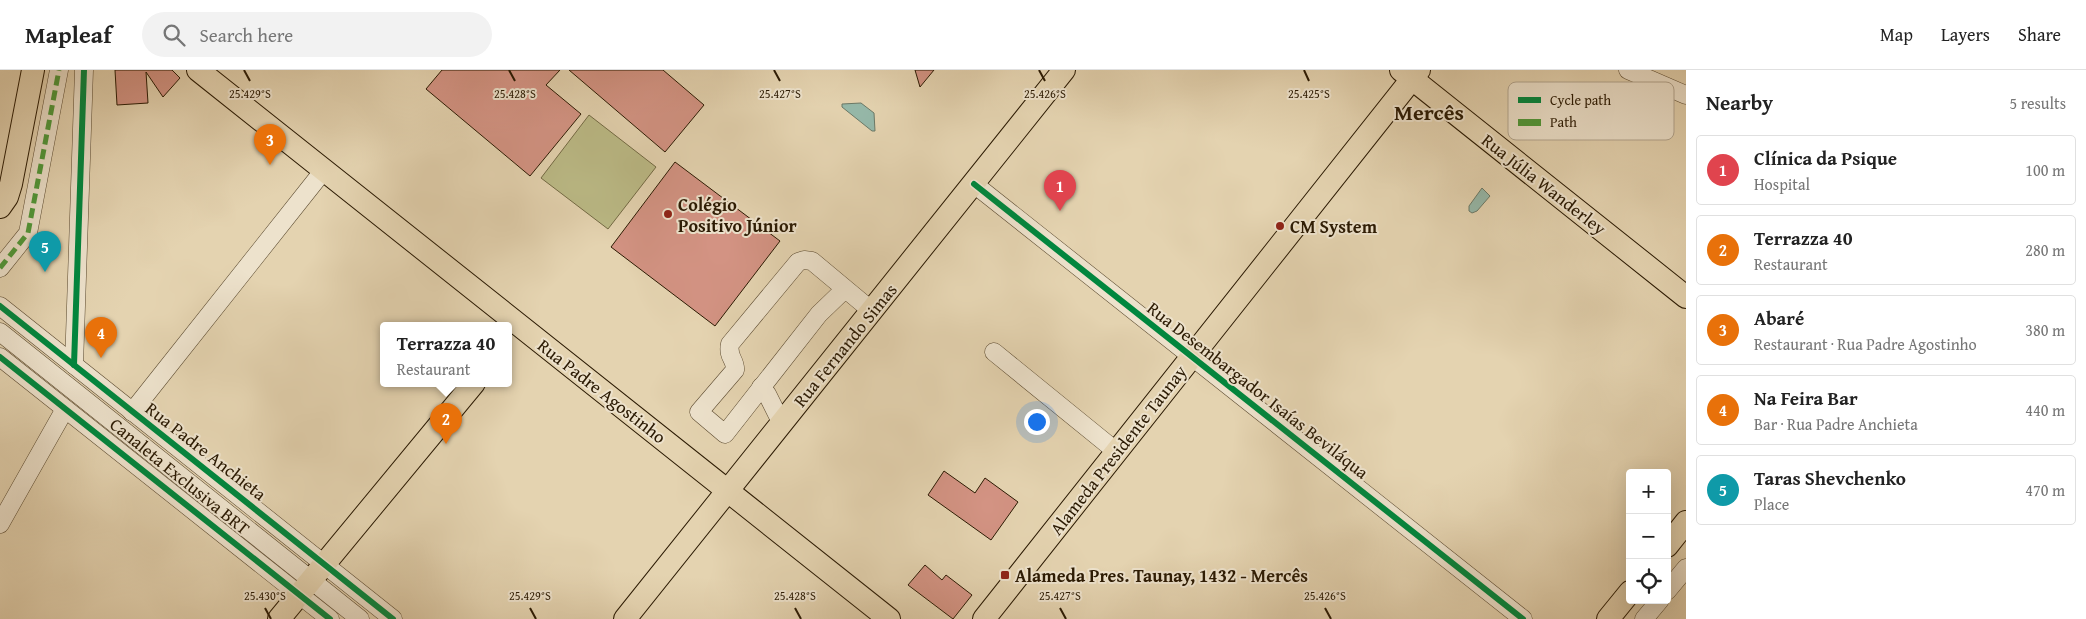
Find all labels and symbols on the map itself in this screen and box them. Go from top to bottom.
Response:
legend [1508,82,1674,140]
text: 25.429°S [229,85,271,102]
text: 25.428°S [494,85,536,102]
text: 25.427°S [759,85,801,102]
text: 25.426°S [1024,85,1066,102]
text: 25.425°S [1288,85,1330,102]
text: Cycle path [1550,90,1611,110]
district label: Mercês [1394,96,1464,128]
text: Path [1550,112,1577,132]
pin: 3 [254,124,286,165]
street label: Rua Júlia Wanderley [1476,127,1612,241]
pin: 1 [1044,170,1076,211]
place label: Colégio Positivo Júnior [678,191,797,239]
marker: Colégio Positivo Júnior [662,208,674,220]
place label: CM System [1290,213,1378,240]
marker: CM System [1274,220,1286,232]
pin: 5 [29,231,61,272]
street label: Rua Fernando Simas [787,277,903,413]
street label: Rua Desembargador Isaías Beviláqua [1141,295,1375,486]
pin: 4 [85,317,117,358]
street label: Rua Padre Agostinho [532,332,672,450]
street label: Alameda Presidente Taunay [1043,359,1193,541]
street label: Rua Padre Anchieta [140,395,273,507]
pin: 2 [430,403,462,444]
your location [1024,409,1050,435]
street label: Canaleta Exclusiva BRT [104,411,256,541]
place label: Alameda Pres. Taunay, 1432 - Mercês [1015,562,1308,589]
marker: Alameda Pres. Taunay, 1432 - Mercês [999,569,1011,581]
text: 25.430°S [244,587,286,604]
text: 25.429°S [509,587,551,604]
text: 25.428°S [774,587,816,604]
text: 25.427°S [1039,587,1081,604]
text: 25.426°S [1304,587,1346,604]

